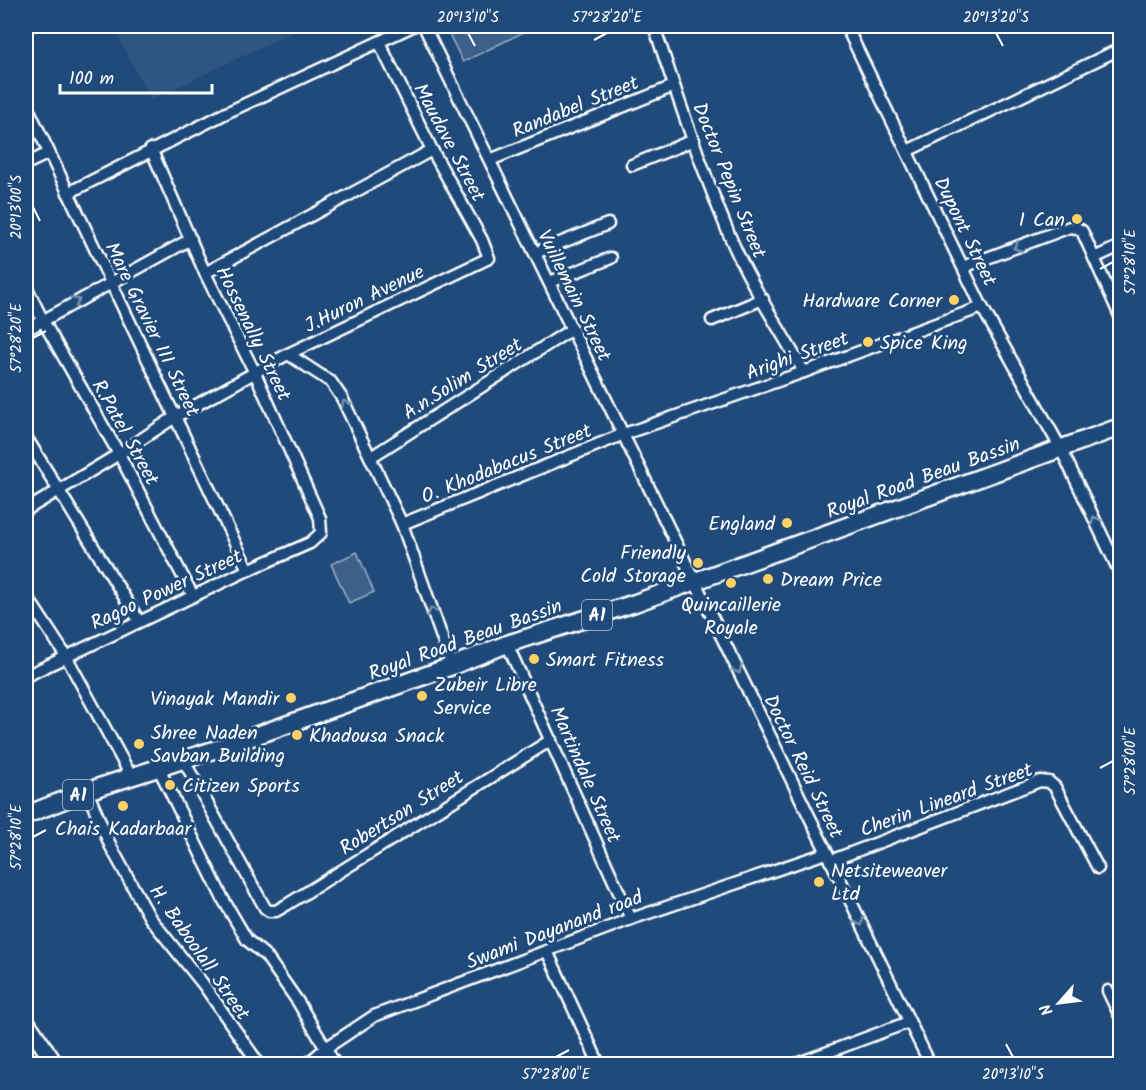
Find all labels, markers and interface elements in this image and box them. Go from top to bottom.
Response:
text: 20°13'10"S [437,6,499,30]
text: 57°28'20"E [572,6,643,30]
text: 20°13'20"S [963,6,1029,30]
scale bar [60,57,212,95]
text: 100 m [69,65,114,94]
street label: Randabel Street [508,68,644,148]
street label: Maudave Street [404,78,493,208]
street label: Doctor Pepin Street [682,98,774,264]
street label: Dupont Street [924,172,1005,292]
text: 20°13'00"S [5,175,29,239]
place label: I Can [1019,205,1065,237]
marker: I Can [1070,212,1084,226]
street label: Vuillemain Street [527,224,619,368]
text: 57°28'10"E [1119,228,1143,295]
street label: Mare Gravier III Street [95,237,208,423]
one-way arrow [1012,240,1022,253]
street label: J.Huron Avenue [299,257,430,343]
street label: Hossenally Street [206,261,299,407]
place label: Hardware Corner [802,286,943,318]
marker: Hardware Corner [947,293,961,307]
one-way arrow [70,297,81,308]
text: 57°28'20"E [5,302,29,373]
street label: Arighi Street [742,323,854,390]
place label: Spice King [880,328,968,360]
street label: A.n.Solim Street [397,330,530,429]
marker: Spice King [861,335,875,349]
street label: R.Patel Street [82,374,167,492]
one-way arrow [341,400,352,410]
street label: O. Khodabacus Street [417,416,597,514]
street label: Royal Road Beau Bassin [822,429,1025,529]
place label: England [708,509,776,541]
marker: England [780,516,794,530]
one-way arrow [1091,516,1103,527]
place label: Friendly Cold Storage [580,538,687,593]
street label: Ragoo Power Street [86,541,248,640]
marker: Friendly Cold Storage [691,556,705,570]
place label: Dream Price [780,565,882,597]
marker: Dream Price [761,572,775,586]
marker: Quincaillerie Royale [724,576,738,590]
place label: Quincaillerie Royale [681,590,781,645]
street label: Royal Road Beau Bassin [364,591,567,691]
road number: A1 [582,600,612,630]
one-way arrow [427,606,440,617]
place label: Smart Fitness [546,645,664,677]
marker: Smart Fitness [527,652,541,666]
one-way arrow [731,664,743,675]
place label: Zubeir Libre Service [434,670,537,725]
place label: Vinayak Mandir [150,684,280,716]
marker: Zubeir Libre Service [415,689,429,703]
street label: Doctor Reid Street [754,690,851,844]
marker: Vinayak Mandir [284,691,298,705]
street label: Martindale Street [540,701,629,849]
place label: Shree Naden Savban Building [151,718,285,773]
place label: Khadousa Snack [309,721,445,753]
text: 57°28'00"E [1119,725,1143,795]
marker: Khadousa Snack [290,728,304,742]
marker: Shree Naden Savban Building [132,737,146,751]
street label: Cherin Lineard Street [856,755,1038,847]
street label: Robertson Street [334,762,471,865]
place label: Citizen Sports [182,771,300,803]
marker: Citizen Sports [163,778,177,792]
road number: A1 [63,780,93,810]
marker: Chais Kadarbaar [116,799,130,813]
text: 57°28'10"E [5,803,29,870]
place label: Chais Kadarbaar [55,814,193,846]
place label: Netsiteweaver Ltd [831,856,949,911]
marker: Netsiteweaver Ltd [812,875,826,889]
street label: H. Baboolall Street [139,879,257,1028]
street label: Swami Dayanand road [462,882,649,979]
one-way arrow [852,915,864,926]
north arrow [1029,973,1089,1033]
text: N [1034,999,1060,1020]
text: 57°28'00"E [522,1063,592,1087]
text: 20°13'10"S [982,1063,1044,1087]

